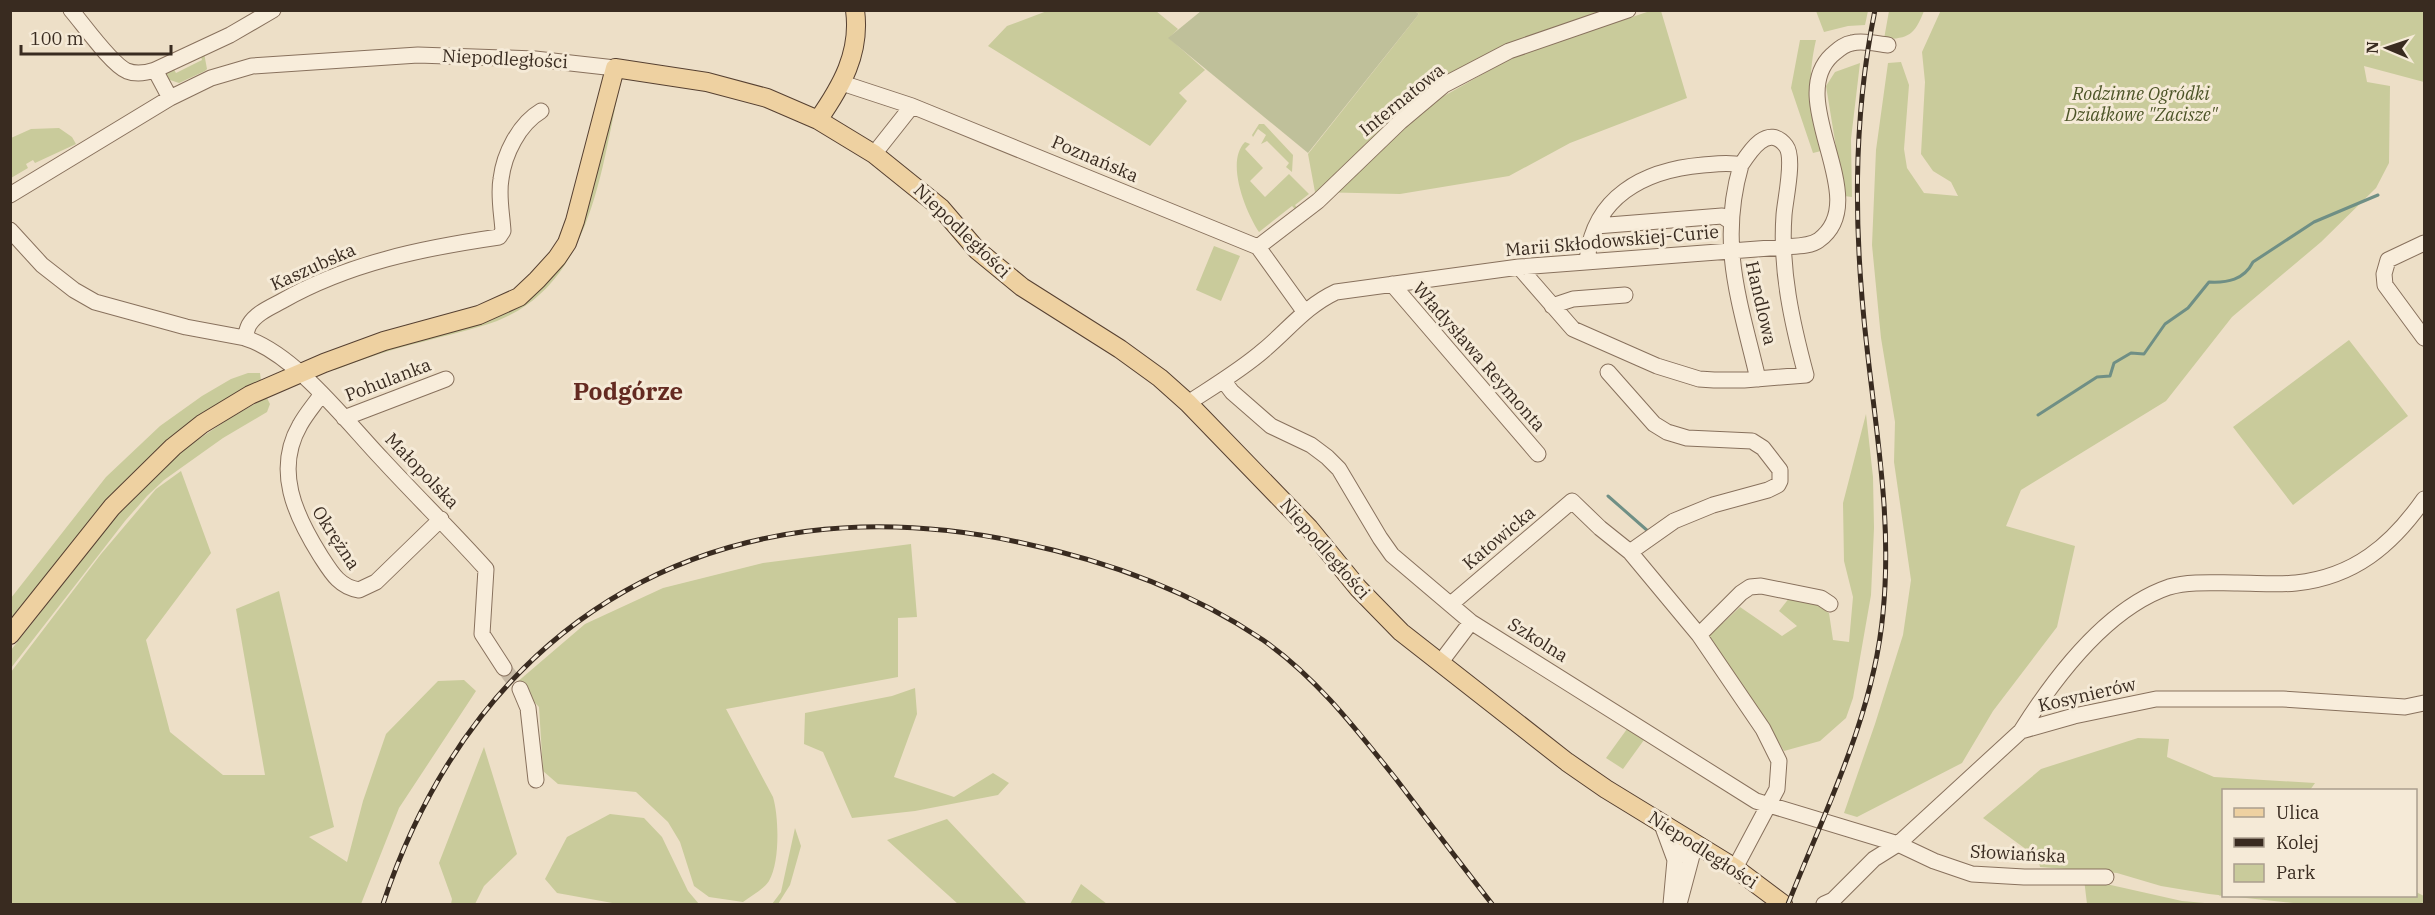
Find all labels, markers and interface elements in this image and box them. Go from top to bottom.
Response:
scale bar [21,18,171,56]
north arrow [2357,18,2417,78]
text: 100 m [30,27,84,50]
text: N [2362,41,2382,54]
street label: Niepodległości [441,44,569,73]
street label: Internatowa [1354,58,1449,141]
park label: Rodzinne Ogródki Działkowe "Zacisze" [2064,82,2218,126]
street label: Poznańska [1048,130,1142,187]
street label: Niepodległości [909,179,1016,283]
street label: Marii Skłodowskiej-Curie [1504,220,1720,261]
street label: Kaszubska [267,237,359,296]
street label: Handlowa [1741,259,1782,347]
street label: Władysława Reymonta [1408,277,1551,436]
street label: Pohulanka [341,353,434,406]
district label: Podgórze [573,375,683,407]
street label: Małopolska [380,428,464,514]
street label: Niepodległości [1275,494,1376,604]
street label: Katowicka [1458,500,1540,575]
street label: Okrężna [307,502,366,574]
street label: Szkolna [1504,612,1573,667]
street label: Kosynierów [2036,672,2138,717]
legend [2222,789,2417,897]
text: Ulica [2276,801,2320,824]
street label: Niepodległości [1644,806,1763,894]
text: Kolej [2276,831,2319,854]
street label: Słowiańska [1969,839,2067,868]
text: Park [2276,861,2316,884]

